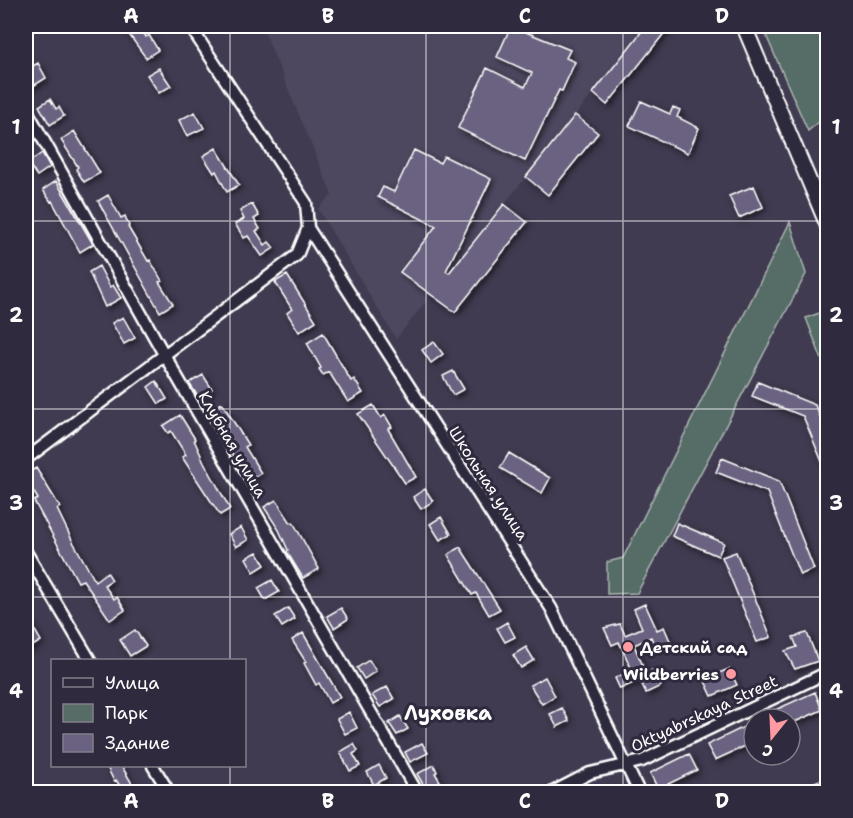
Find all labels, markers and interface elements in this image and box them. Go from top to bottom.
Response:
text: A [123,3,139,29]
text: B [322,3,334,29]
text: C [519,3,531,29]
text: D [715,3,729,29]
text: 1 [11,114,21,140]
text: 1 [831,114,841,140]
text: 2 [9,302,23,328]
text: 2 [829,302,843,328]
street label: Клубная улица [194,387,272,501]
street label: Школьная улица [444,422,533,544]
text: 3 [9,490,23,516]
text: 3 [829,490,843,516]
place label: Детский сад [640,637,748,658]
marker: Детский сад [621,640,635,654]
legend [51,659,246,767]
place label: Wildberries [623,664,719,685]
marker: Wildberries [724,667,738,681]
street label: Oktyabrskaya Street [627,670,781,757]
text: Улица [105,671,159,695]
text: 4 [9,678,23,704]
text: 4 [829,678,843,704]
district label: Луховка [404,700,492,726]
text: Парк [105,701,148,725]
north arrow [742,707,802,767]
text: Здание [105,731,170,755]
text: С [759,739,775,762]
text: A [123,788,139,814]
text: B [322,788,334,814]
text: C [519,788,531,814]
text: D [715,788,729,814]

